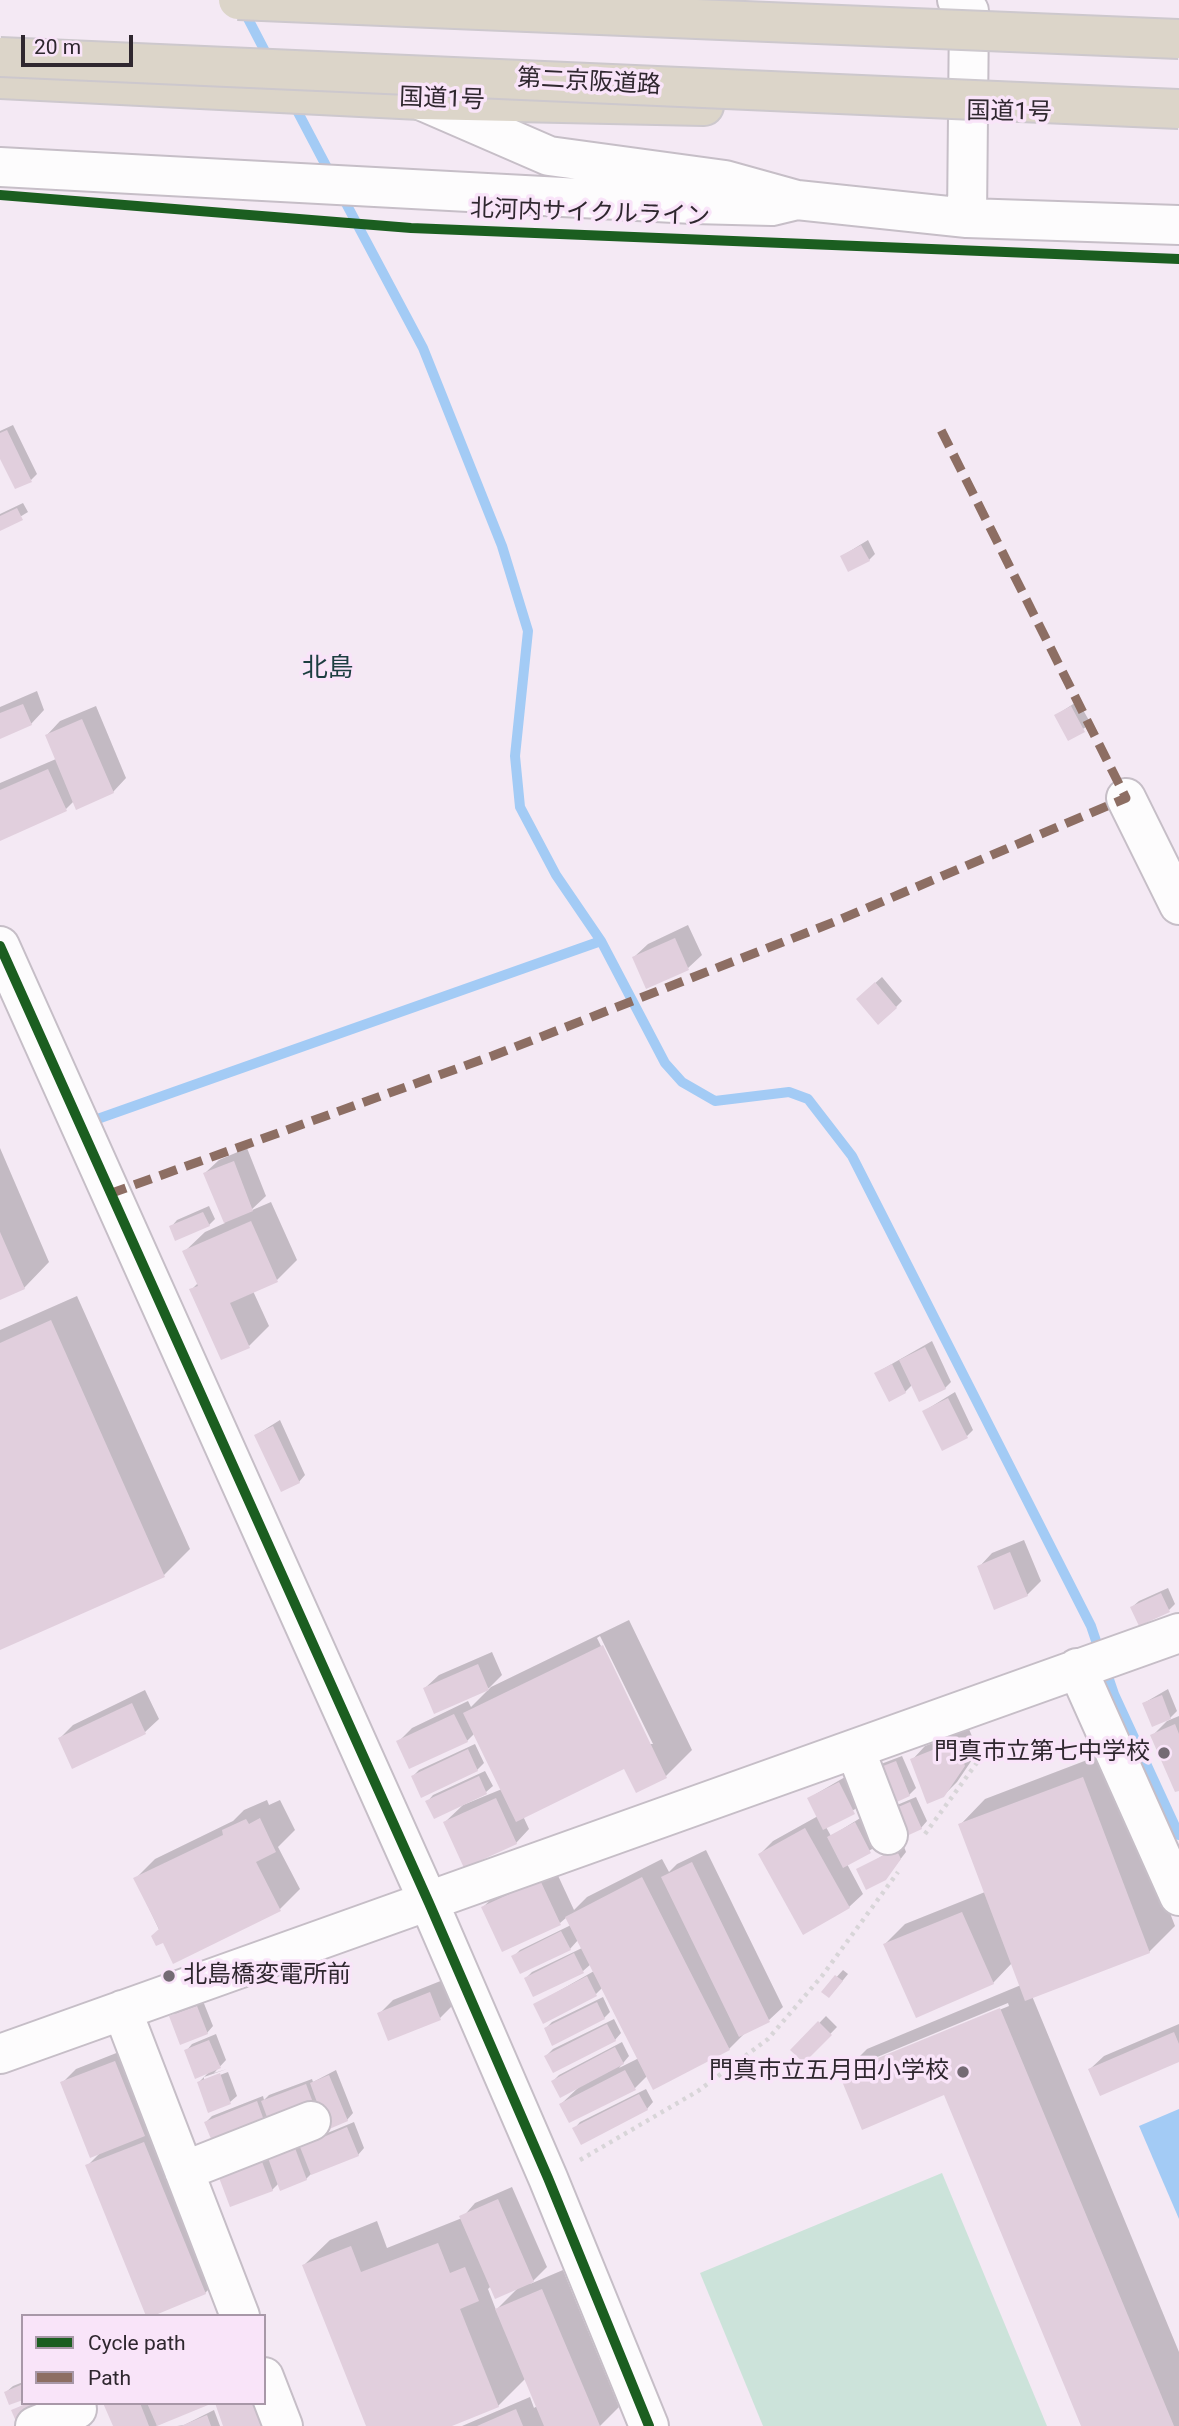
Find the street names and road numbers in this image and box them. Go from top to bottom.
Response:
street label: 第二京阪道路 [516,65,662,101]
street label: 国道1号 [399,84,485,116]
street label: 国道1号 [966,98,1052,128]
street label: 北河内サイクルライン [470,195,710,233]

